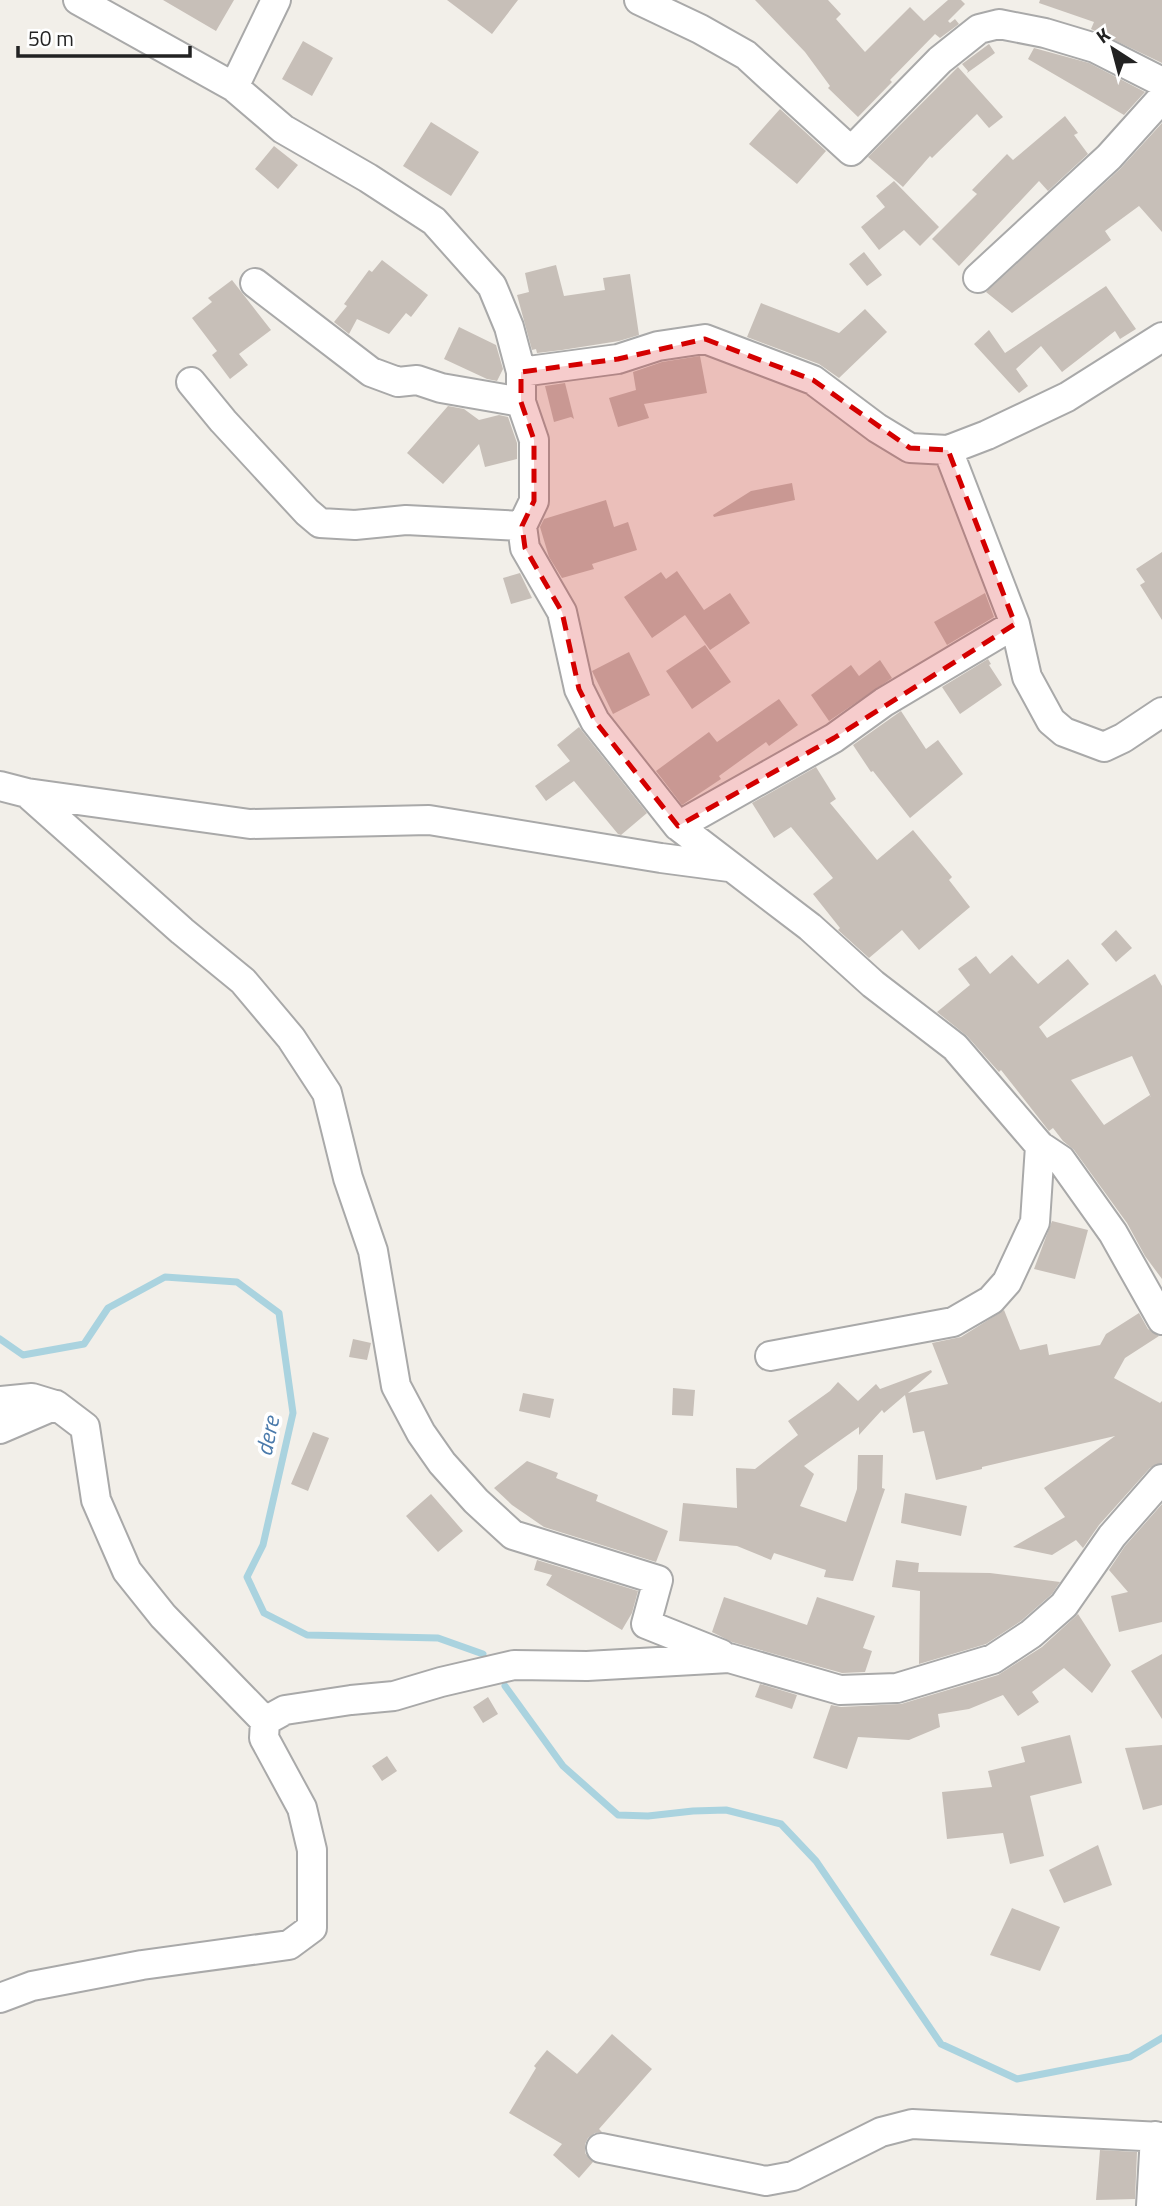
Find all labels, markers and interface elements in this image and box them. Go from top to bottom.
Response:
scale bar [18,14,189,58]
north arrow [1078,14,1148,84]
text: K [1090,20,1116,50]
text: 50 m [28,22,74,54]
water label: dere [246,1412,289,1459]

